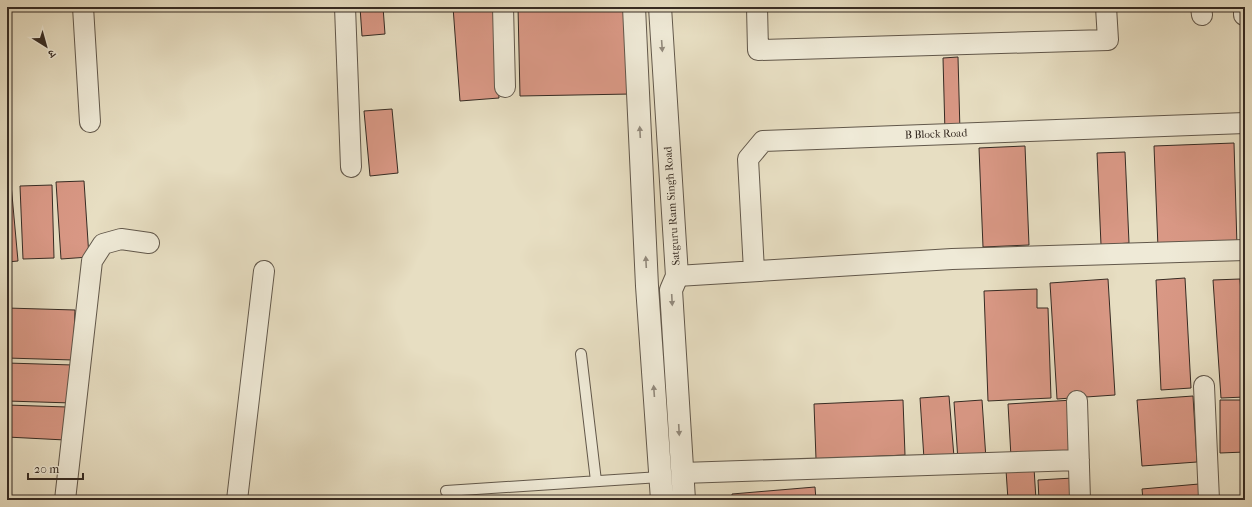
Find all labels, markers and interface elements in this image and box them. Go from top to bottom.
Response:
north arrow [26,26,66,66]
one-way arrow [659,40,666,52]
text: उ [44,46,59,61]
one-way arrow [636,126,643,138]
street label: B Block Road [905,126,968,142]
street label: Satguru Ram Singh Road [661,145,683,266]
one-way arrow [643,255,649,268]
one-way arrow [668,294,675,306]
one-way arrow [651,385,658,397]
one-way arrow [676,424,683,436]
scale bar [28,455,83,481]
text: 20 m [34,462,59,476]

